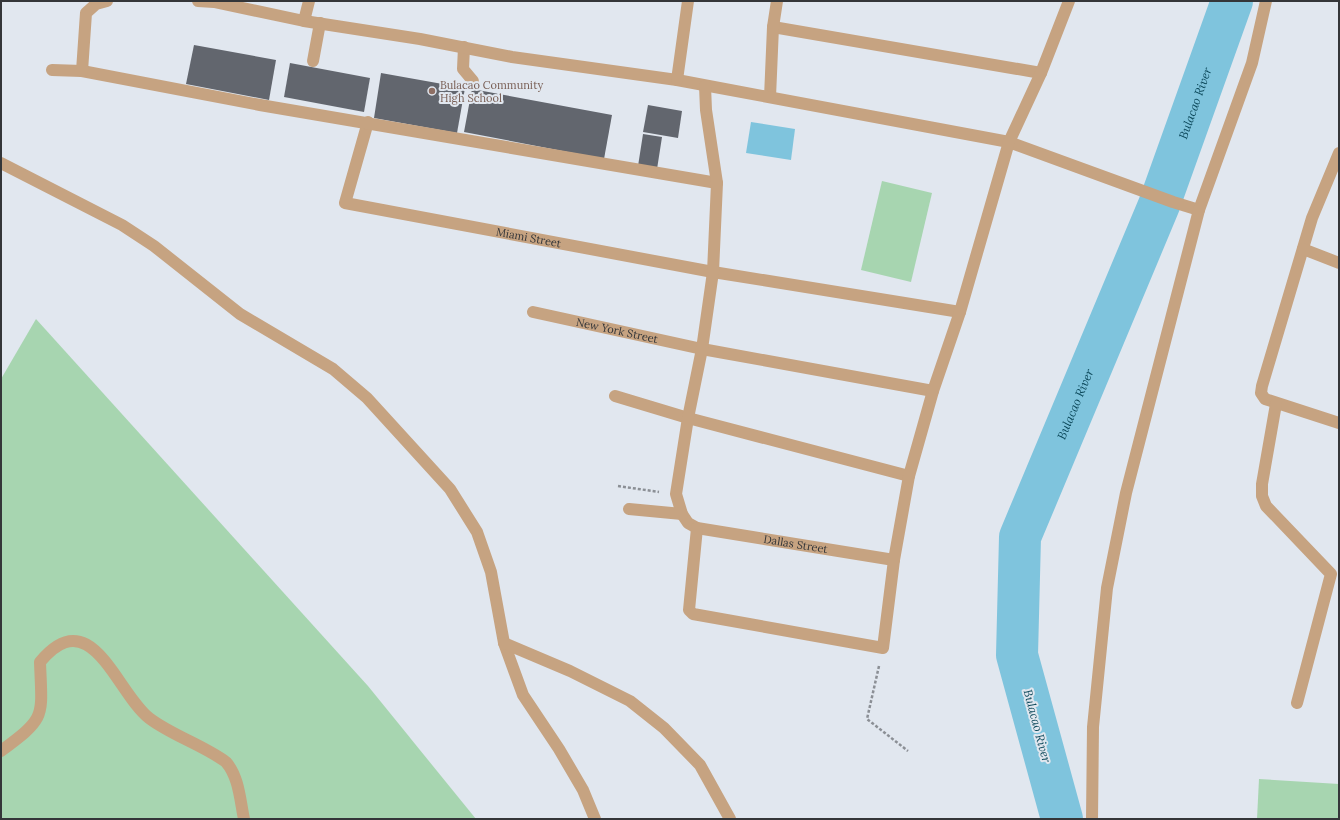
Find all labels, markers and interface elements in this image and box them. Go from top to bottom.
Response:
water label: Bulacao River [1175,65,1215,141]
place label: Bulacao Community High School [440,78,543,105]
marker: Bulacao Community High School [427,86,437,96]
street label: Miami Street [495,224,563,251]
street label: New York Street [575,315,660,346]
water label: Bulacao River [1054,366,1097,442]
street label: Dallas Street [763,532,829,556]
water label: Bulacao River [1021,688,1055,765]

